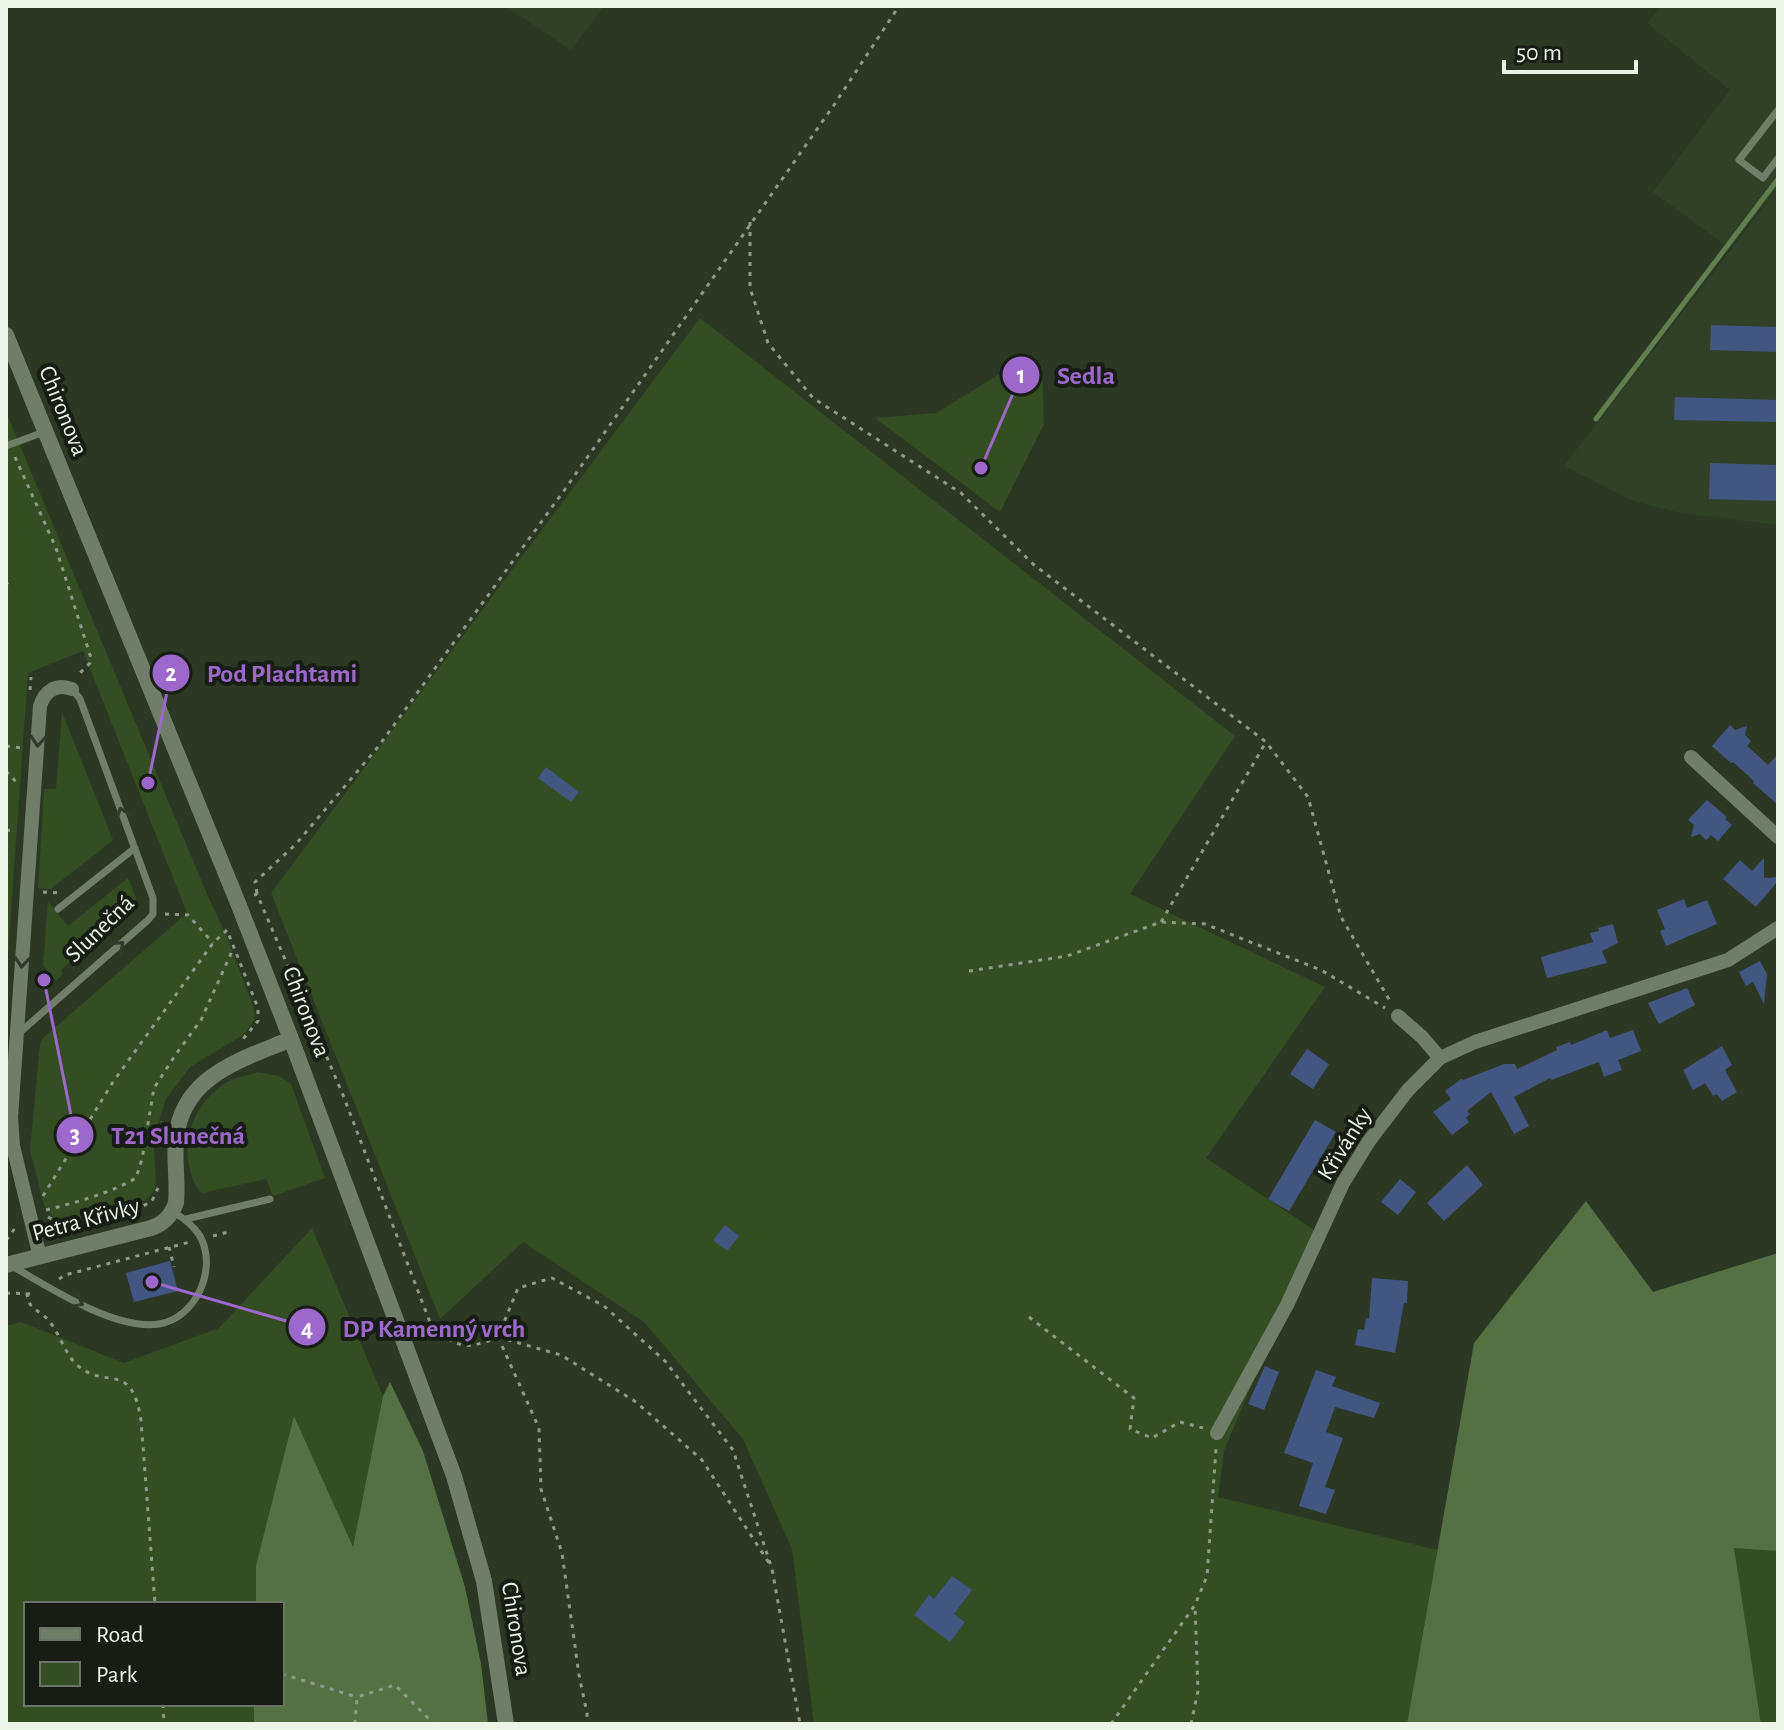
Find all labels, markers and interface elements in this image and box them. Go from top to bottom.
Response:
scale bar [1504,24,1636,74]
text: 50 m [1516,41,1562,65]
callout: Sedla [1001,350,1131,400]
street label: Chironova [34,363,92,459]
text: Sedla [1057,363,1115,389]
text: 1 [1017,364,1025,388]
callout: Pod Plachtami [151,648,374,698]
text: Pod Plachtami [207,661,357,687]
text: 2 [165,662,177,686]
one-way arrow [30,735,47,748]
one-way arrow [116,807,132,821]
street label: Slunečná [61,891,139,967]
one-way arrow [109,941,124,956]
one-way arrow [14,956,31,969]
street label: Chironova [278,963,334,1061]
street label: Křivánky [1313,1103,1377,1185]
callout: T21 Slunečná [55,1110,261,1160]
text: T21 Slunečná [111,1123,245,1149]
text: 3 [70,1124,80,1148]
street label: Petra Křivky [30,1194,142,1246]
one-way arrow [70,1292,84,1308]
callout: DP Kamenný vrch [287,1302,542,1352]
text: DP Kamenný vrch [343,1316,525,1342]
text: 4 [301,1317,313,1341]
street label: Chironova [497,1580,535,1678]
legend [24,1602,284,1706]
text: Road [96,1623,144,1647]
text: Park [96,1663,137,1687]

